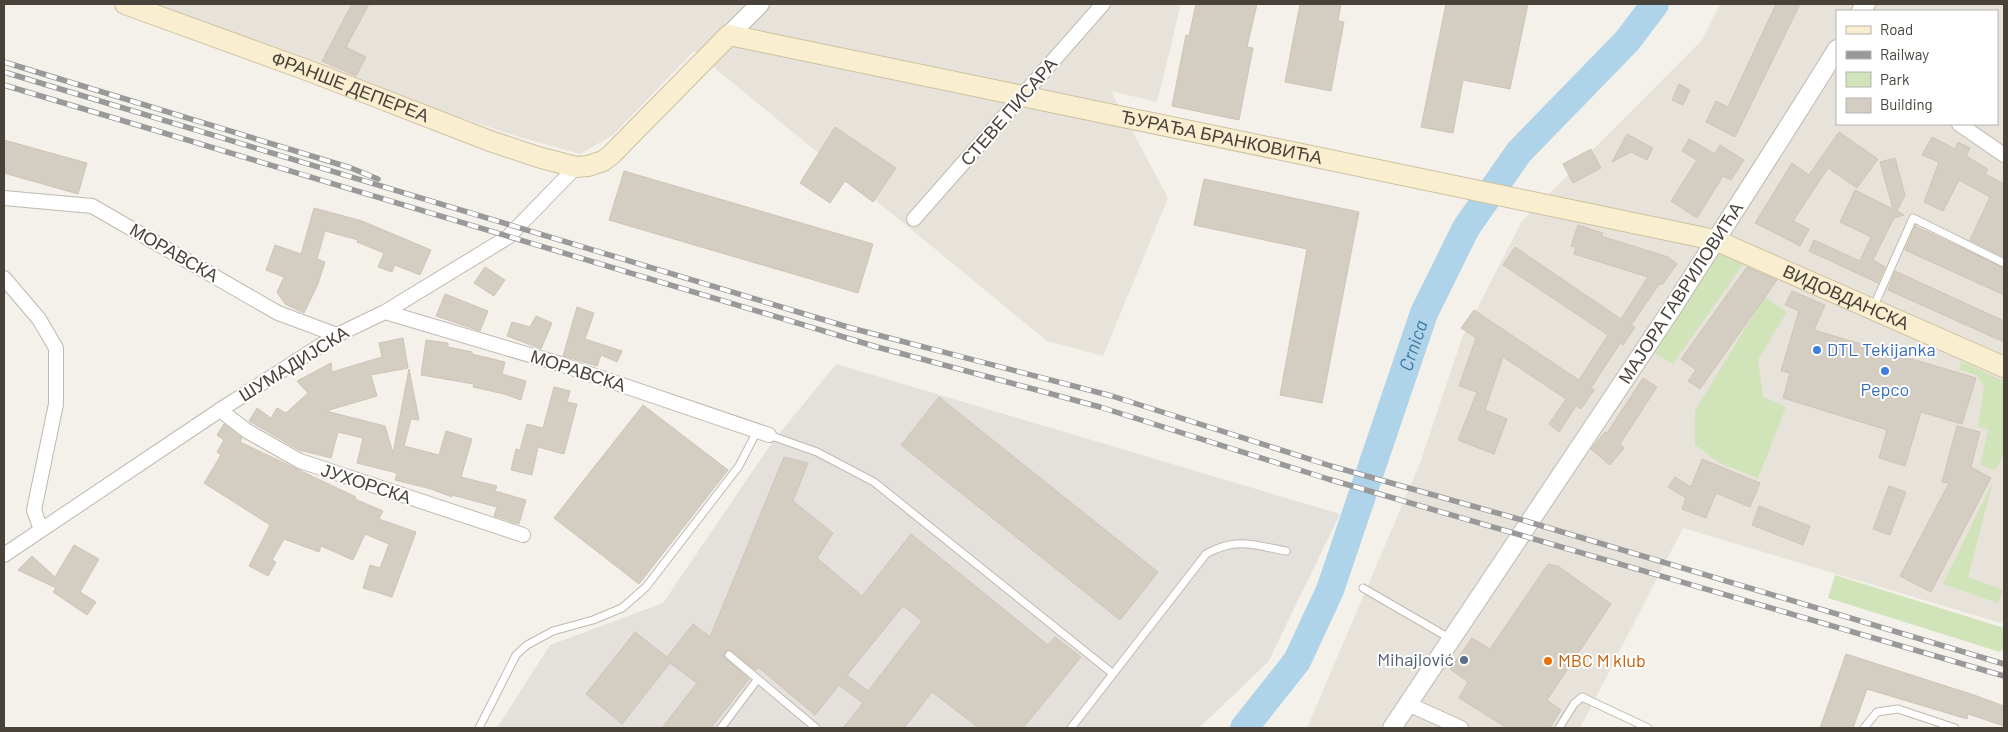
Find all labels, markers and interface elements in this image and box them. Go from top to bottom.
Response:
legend [1836,10,1998,125]
text: Road [1880,20,1913,38]
text: Railway [1880,45,1929,63]
street label: ФРАНШЕ ДЕПЕРЕА [269,46,432,126]
street label: СТЕВЕ ПИСАРА [955,53,1061,170]
text: Park [1880,70,1910,88]
text: Building [1880,95,1933,113]
street label: ЂУРАЂА БРАНКОВИЋА [1119,105,1325,168]
street label: МАЈОРА ГАВРИЛОВИЋА [1613,198,1747,387]
street label: МОРАВСКА [126,218,223,286]
street label: ВИДОВДАНСКА [1780,259,1913,334]
water label: Crnica [1393,317,1432,374]
street label: ШУМАДИЈСКА [235,321,352,406]
place label: DTL Tekijanka [1827,338,1936,360]
street label: МОРАВСКА [528,344,629,396]
marker: DTL Tekijanka [1811,344,1823,356]
marker: Pepco [1879,365,1891,377]
place label: Pepco [1861,378,1909,400]
street label: ЈУХОРСКА [319,458,414,508]
place label: Mihajlović [1377,648,1454,670]
place label: MBC M klub [1558,649,1646,671]
marker: Mihajlović [1458,654,1470,666]
marker: MBC M klub [1542,655,1554,667]

